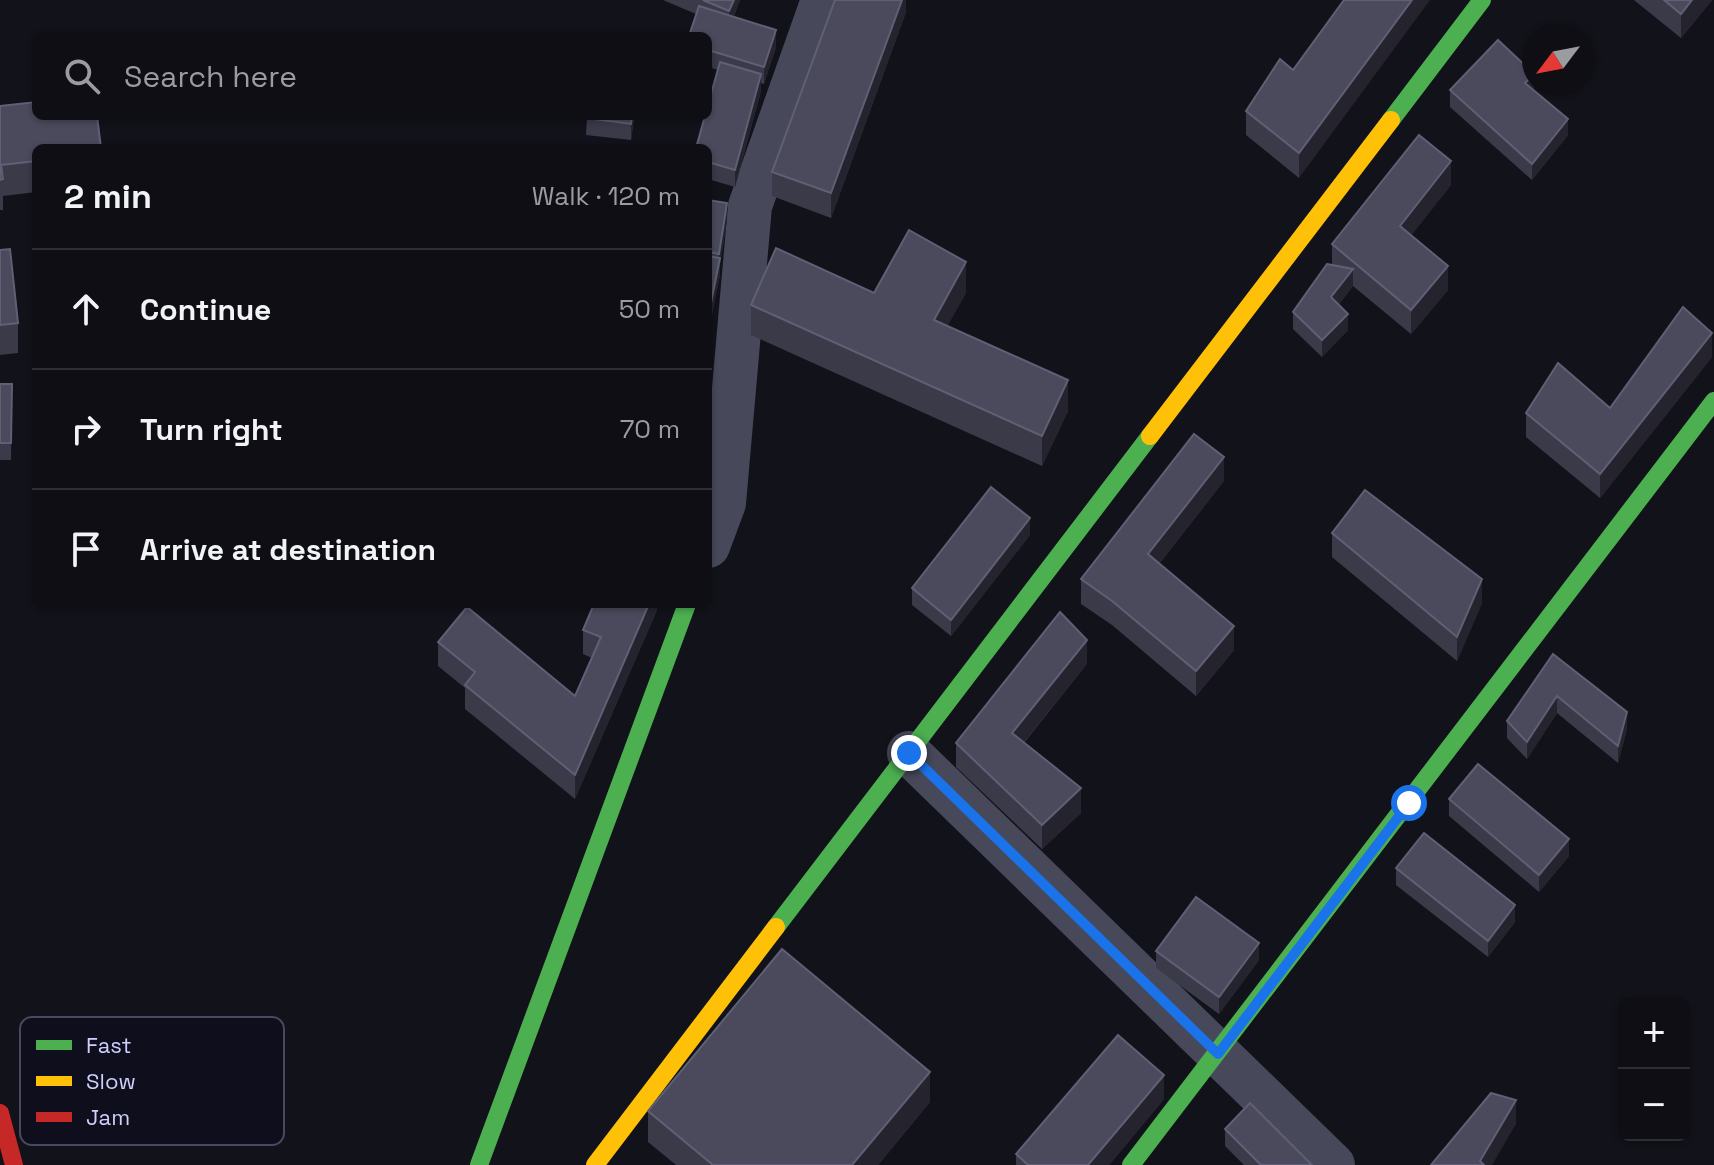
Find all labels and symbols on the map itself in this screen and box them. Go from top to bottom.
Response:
north arrow [1522,24,1594,96]
route end [891,735,927,771]
route start [1391,785,1427,821]
legend [20,1017,284,1145]
text: Fast [86,1031,132,1059]
text: Slow [86,1067,136,1095]
text: Jam [86,1103,130,1131]

